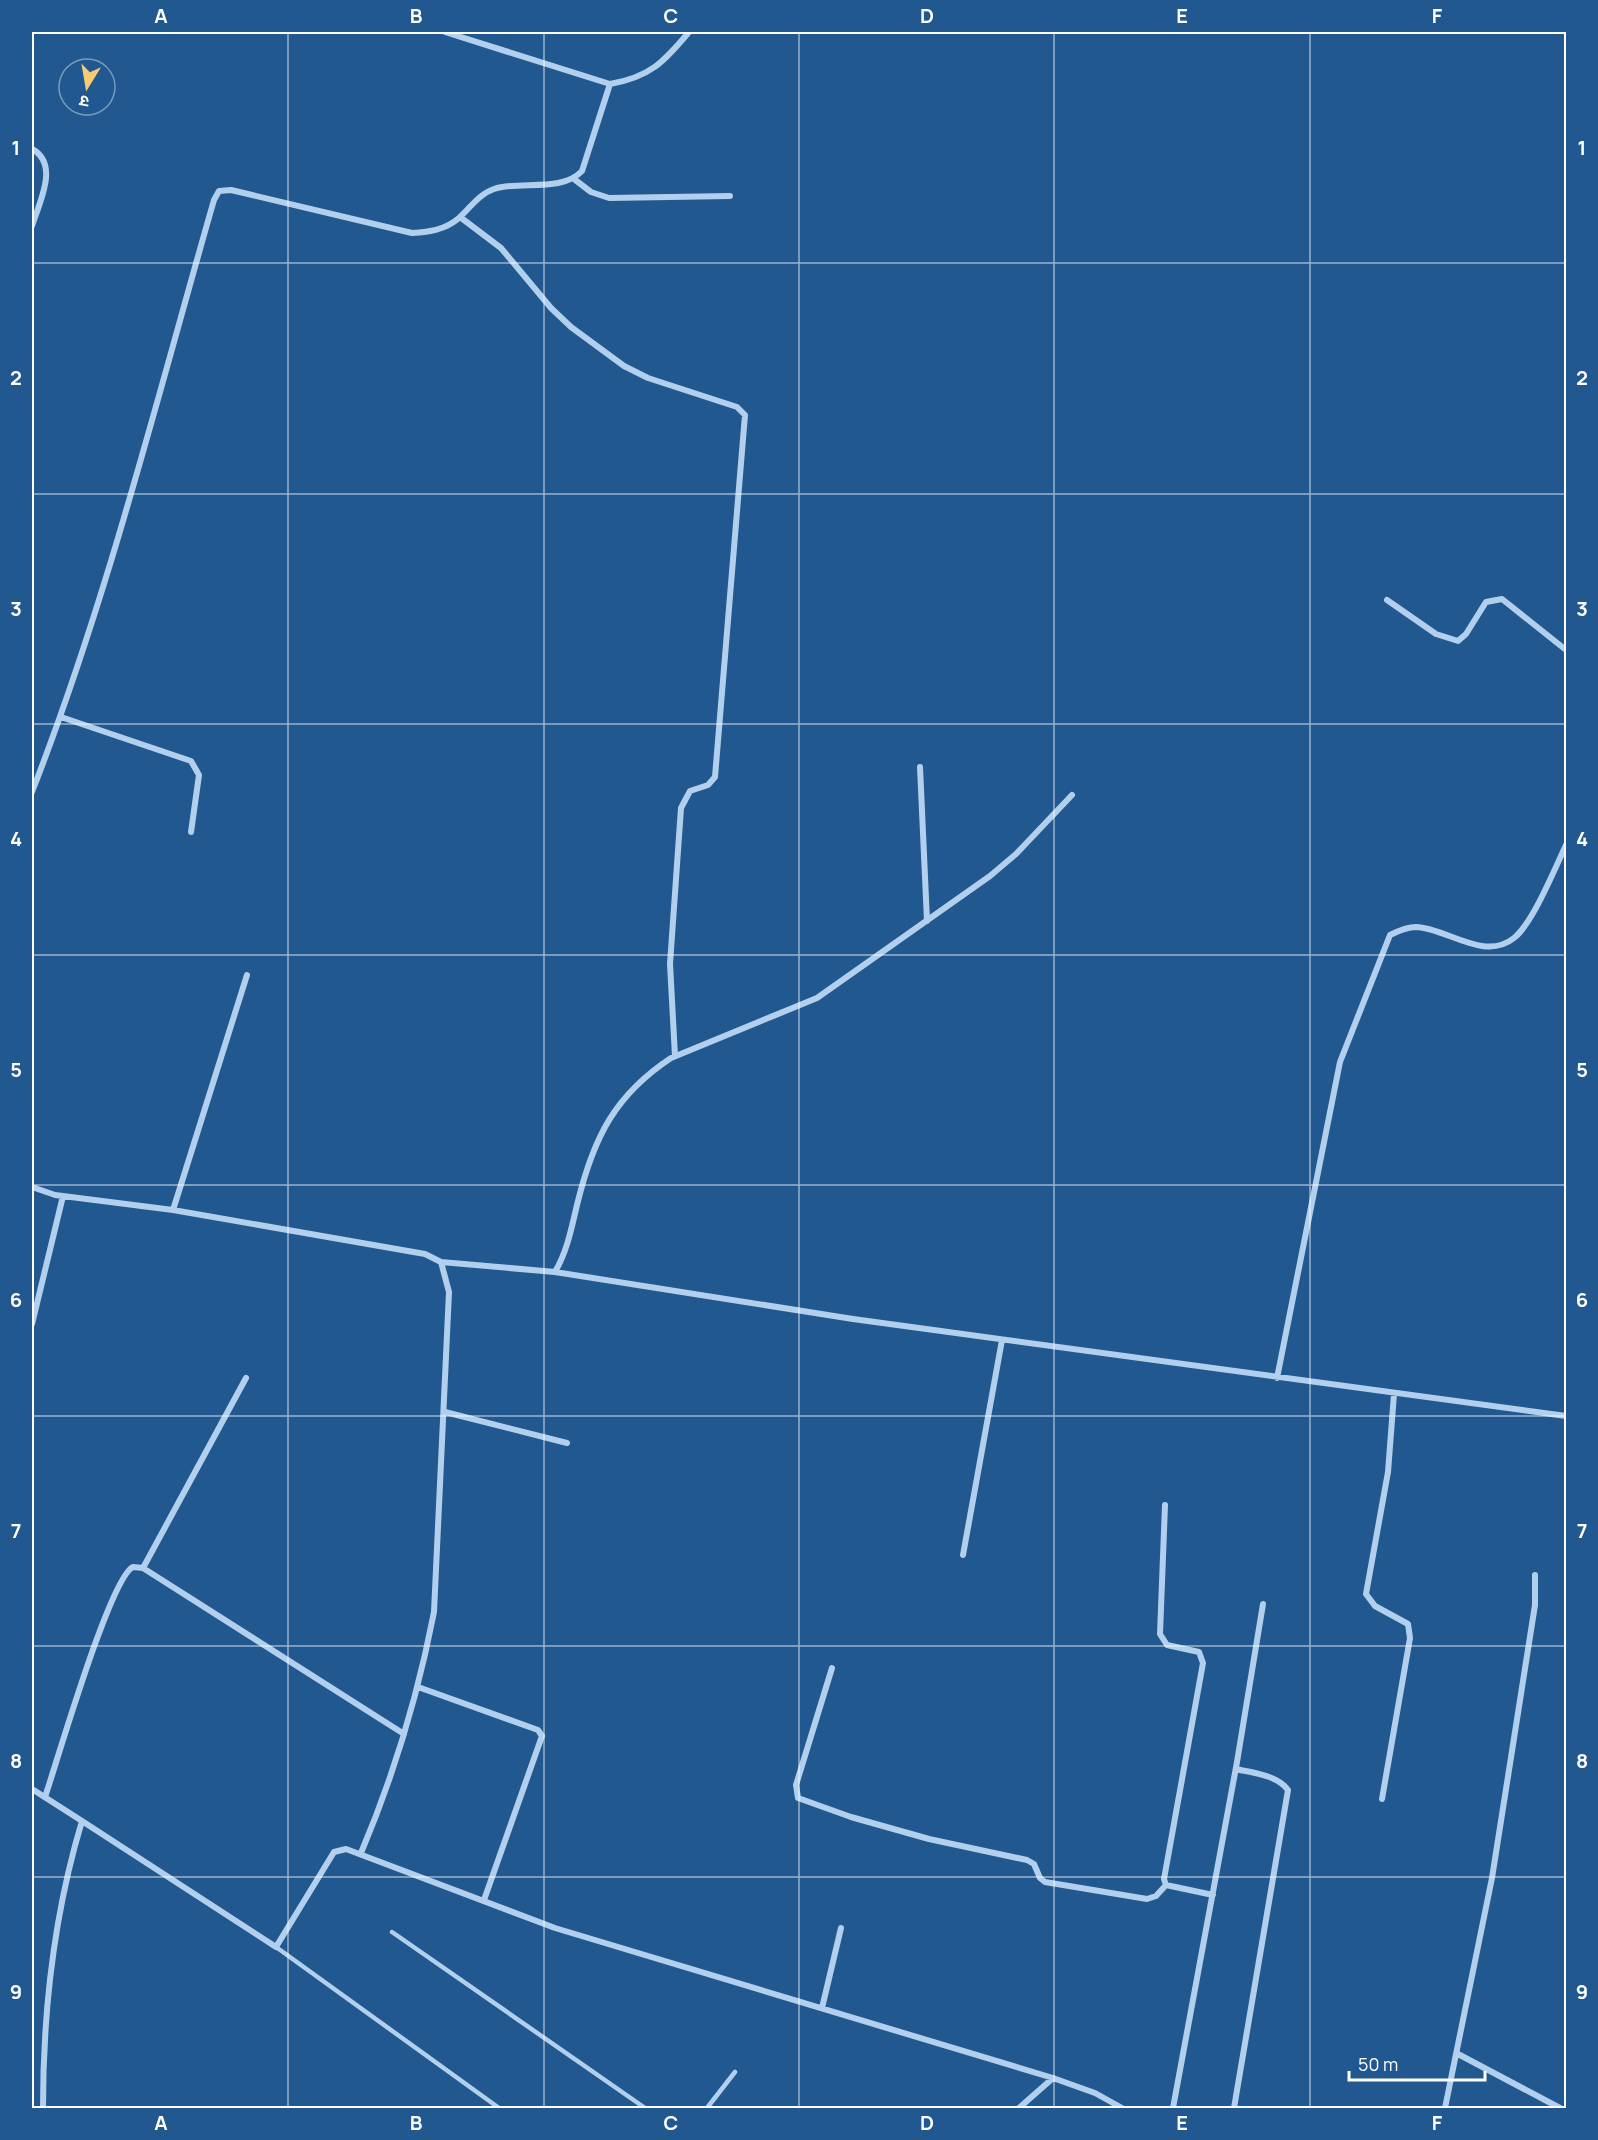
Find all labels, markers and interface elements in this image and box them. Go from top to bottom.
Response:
text: A [154,2,168,29]
text: B [410,2,423,29]
text: C [664,2,678,29]
text: D [920,2,934,29]
text: E [1176,2,1188,29]
text: F [1432,2,1443,29]
north arrow [57,57,117,117]
text: उ [77,90,91,113]
text: 1 [12,134,20,161]
text: 1 [1578,134,1586,161]
text: 2 [10,364,22,391]
text: 2 [1576,364,1588,391]
text: 3 [10,595,22,622]
text: 3 [1576,595,1588,622]
text: 4 [10,825,22,852]
text: 4 [1576,825,1588,852]
text: 5 [10,1056,22,1083]
text: 5 [1576,1056,1588,1083]
text: 6 [10,1286,22,1313]
text: 6 [1576,1286,1588,1313]
text: 7 [11,1517,21,1544]
text: 7 [1577,1517,1587,1544]
text: 8 [10,1747,22,1774]
text: 8 [1576,1747,1588,1774]
text: 9 [10,1978,22,2005]
text: 9 [1576,1978,1588,2005]
scale bar [1349,2044,1486,2082]
text: 50 m [1358,2052,1398,2076]
text: A [154,2109,168,2136]
text: B [410,2109,423,2136]
text: C [664,2109,678,2136]
text: D [920,2109,934,2136]
text: E [1176,2109,1188,2136]
text: F [1432,2109,1443,2136]

